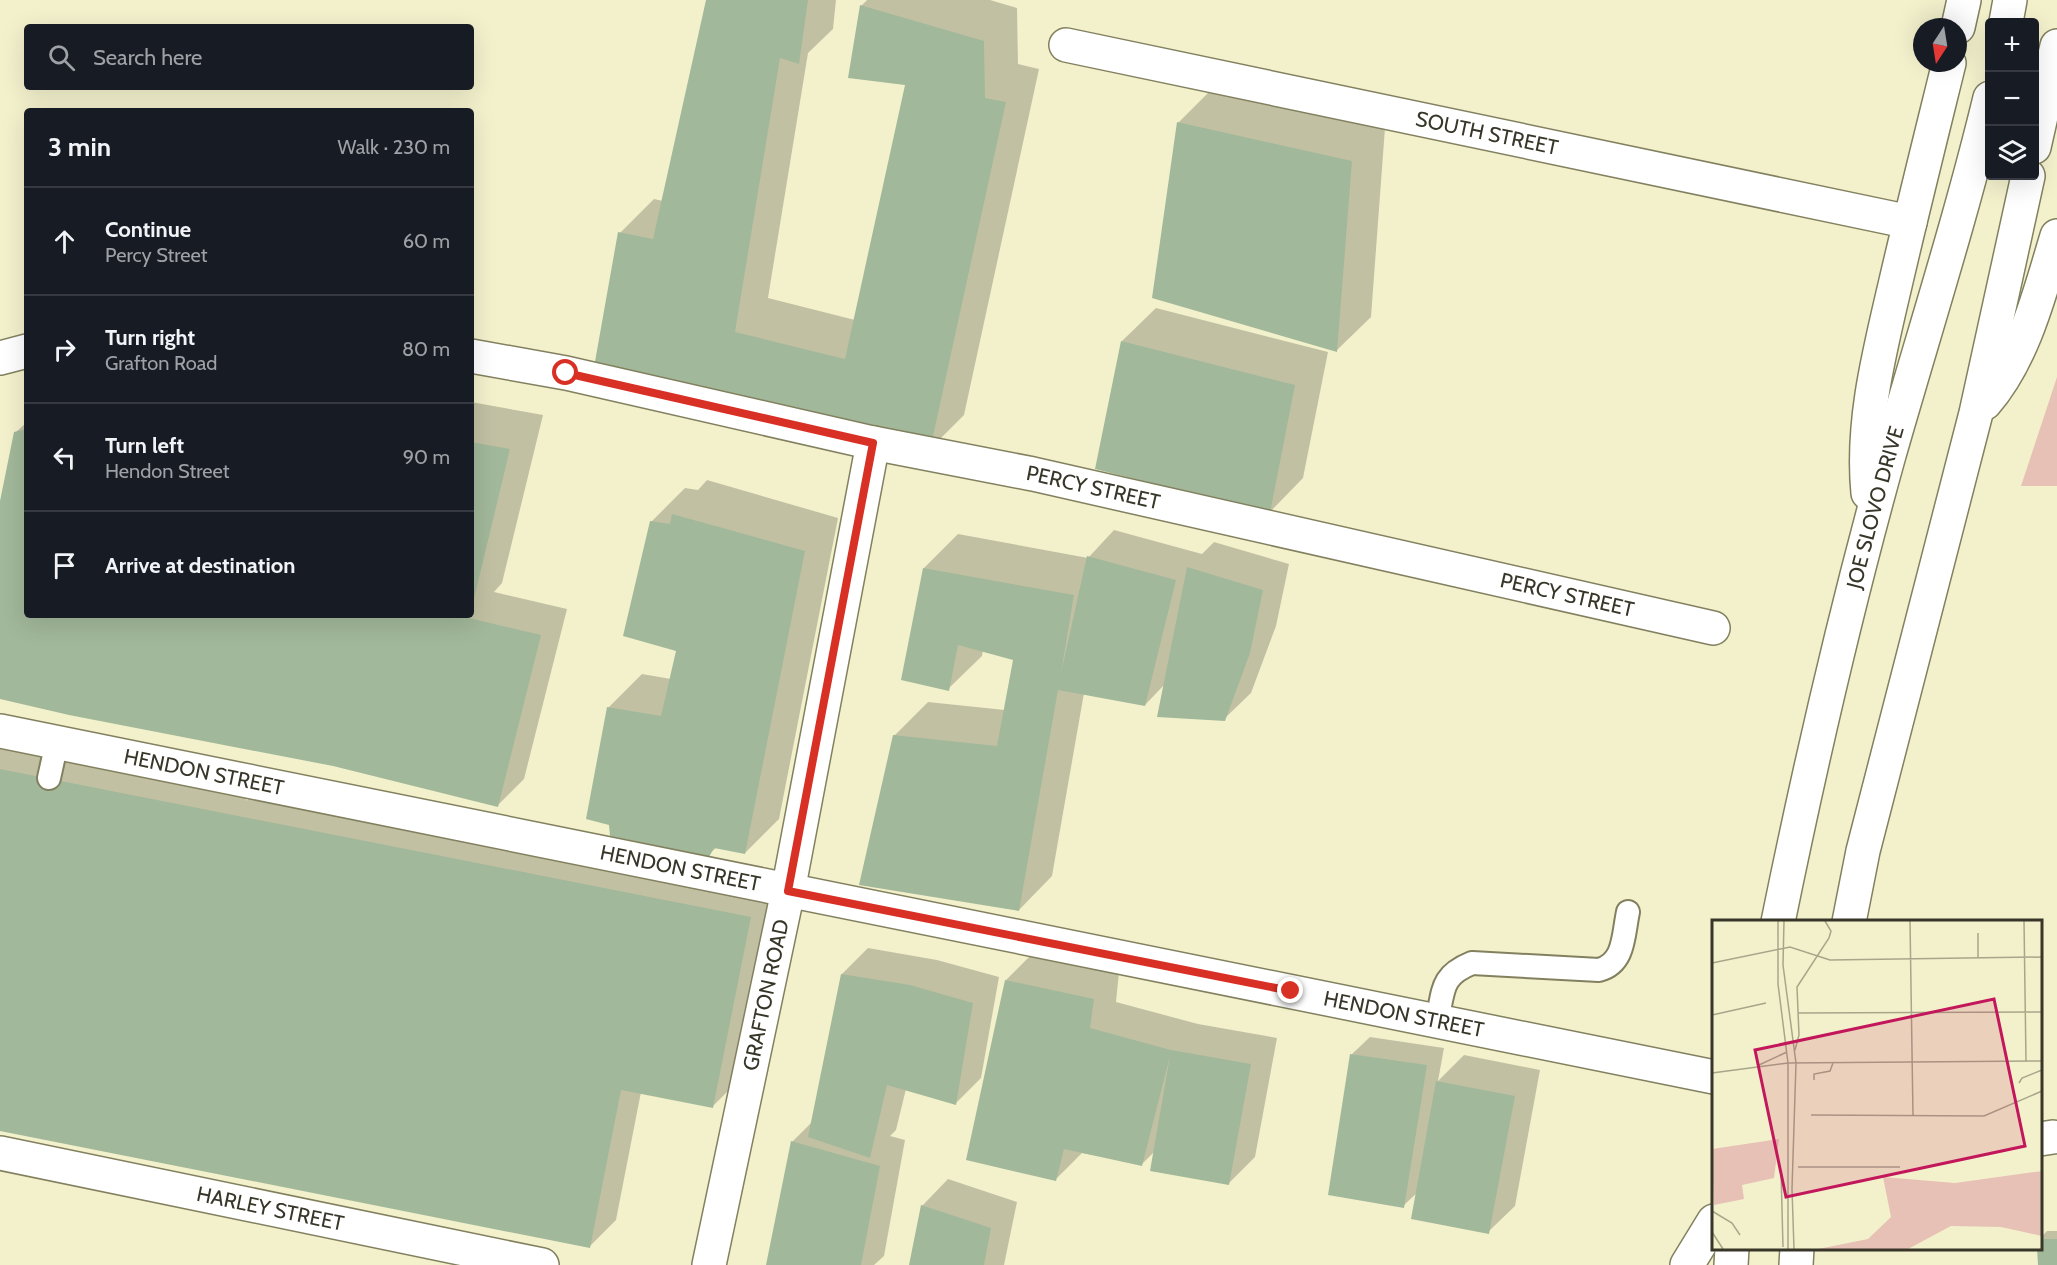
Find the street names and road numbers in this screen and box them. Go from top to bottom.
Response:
street label: SOUTH STREET [1413,106,1560,160]
street label: JOE SLOVO DRIVE [1841,423,1909,592]
street label: PERCY STREET [1024,460,1163,514]
street label: PERCY STREET [1498,567,1637,622]
street label: HENDON STREET [122,743,286,800]
street label: HENDON STREET [598,839,763,896]
street label: GRAFTON ROAD [737,917,794,1073]
street label: HENDON STREET [1321,986,1486,1042]
street label: HARLEY STREET [194,1181,346,1236]

